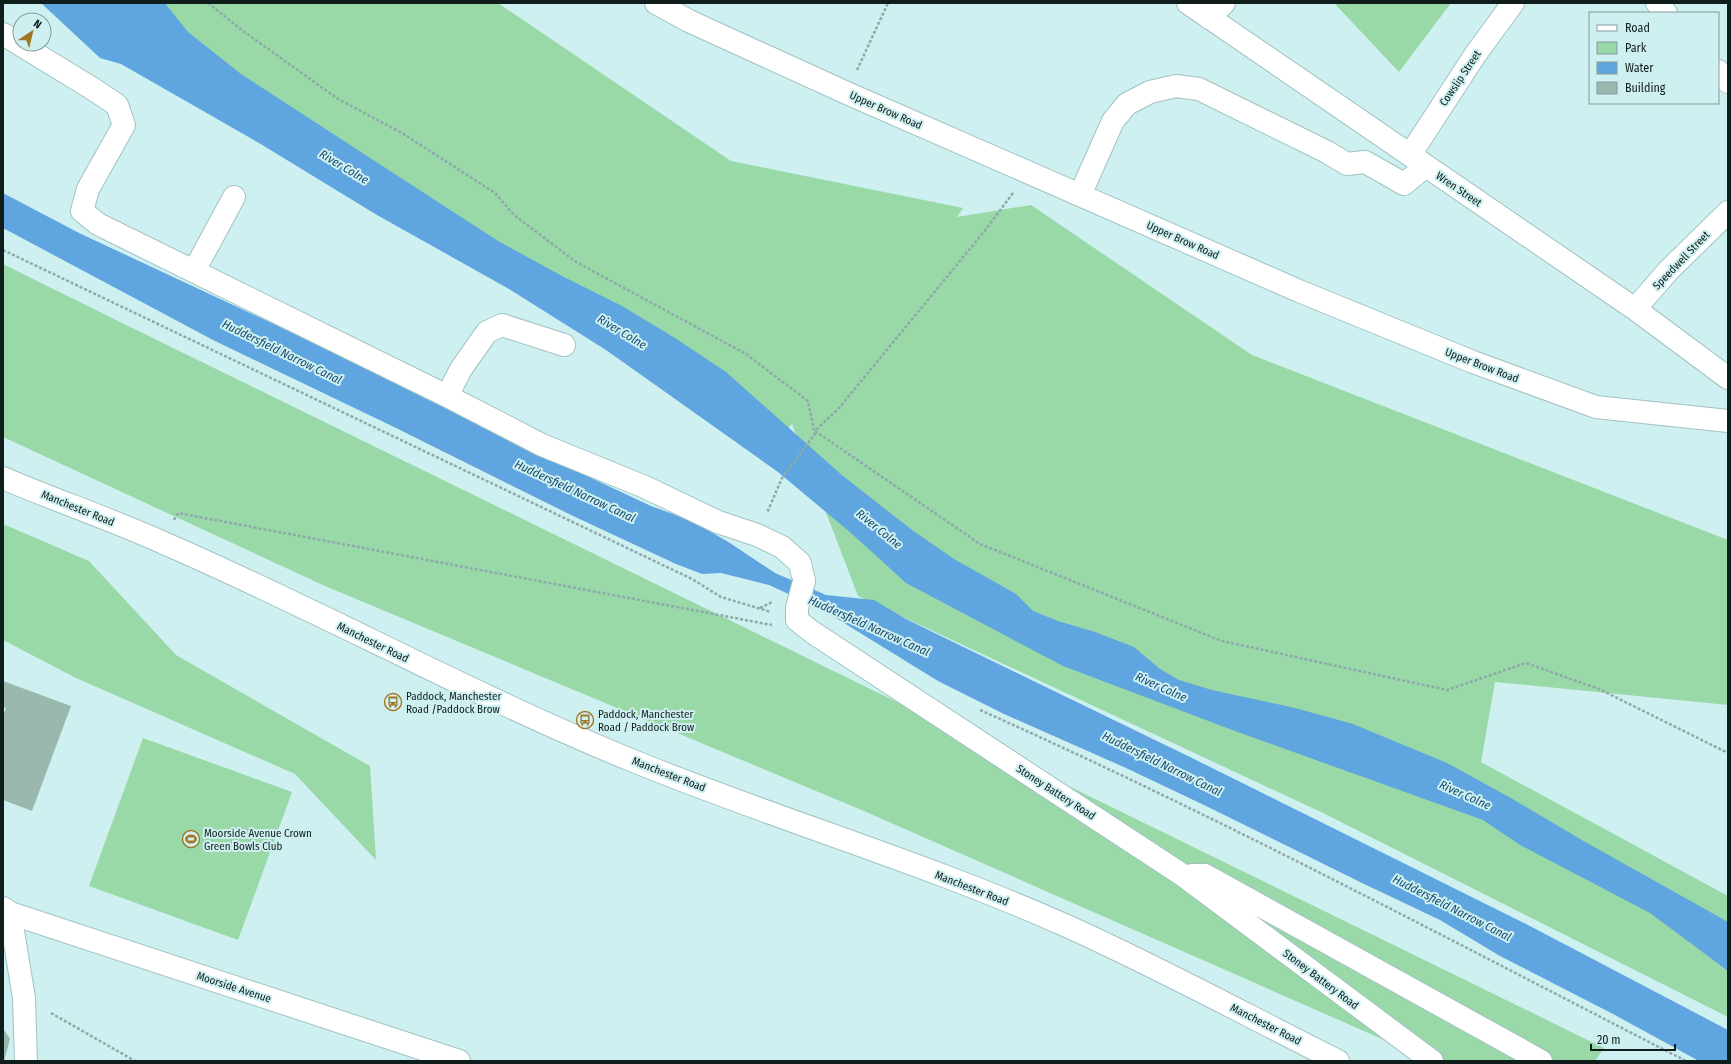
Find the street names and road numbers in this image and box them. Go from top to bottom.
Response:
street label: Cowslip Street [1437,48,1484,109]
street label: Upper Brow Road [848,89,924,132]
street label: Wren Street [1433,169,1484,210]
street label: Upper Brow Road [1145,219,1221,262]
street label: Speedwell Street [1650,228,1713,292]
street label: Upper Brow Road [1443,345,1521,386]
street label: Manchester Road [39,488,116,529]
street label: Manchester Road [335,620,411,665]
street label: Manchester Road [630,754,707,794]
street label: Stoney Battery Road [1014,762,1098,823]
street label: Manchester Road [933,868,1010,908]
street label: Stoney Battery Road [1280,947,1361,1012]
street label: Moorside Avenue [195,969,273,1006]
street label: Manchester Road [1228,1001,1303,1048]

